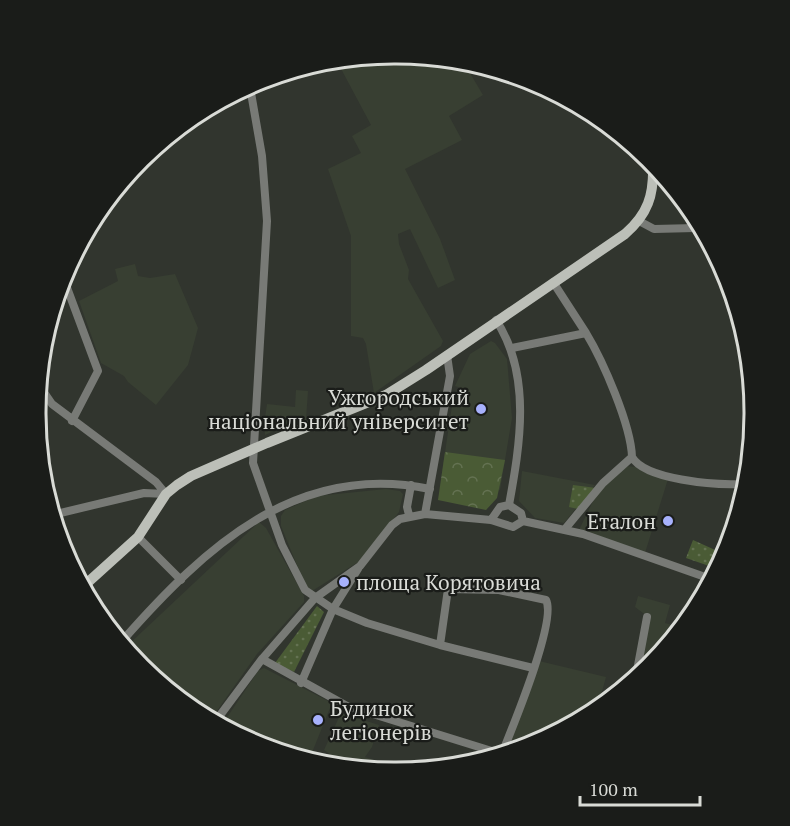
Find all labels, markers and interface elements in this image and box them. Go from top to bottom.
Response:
place label: Ужгородський національний університет [208,383,469,435]
marker: Ужгородський національний університет [474,402,488,416]
place label: Еталон [587,507,656,535]
marker: Еталон [661,514,675,528]
place label: площа Корятовича [356,568,541,596]
marker: площа Корятовича [337,575,351,589]
place label: Будинок легіонерів [330,694,432,746]
marker: Будинок легіонерів [311,713,325,727]
scale bar [580,769,700,807]
text: 100 m [589,777,638,801]

